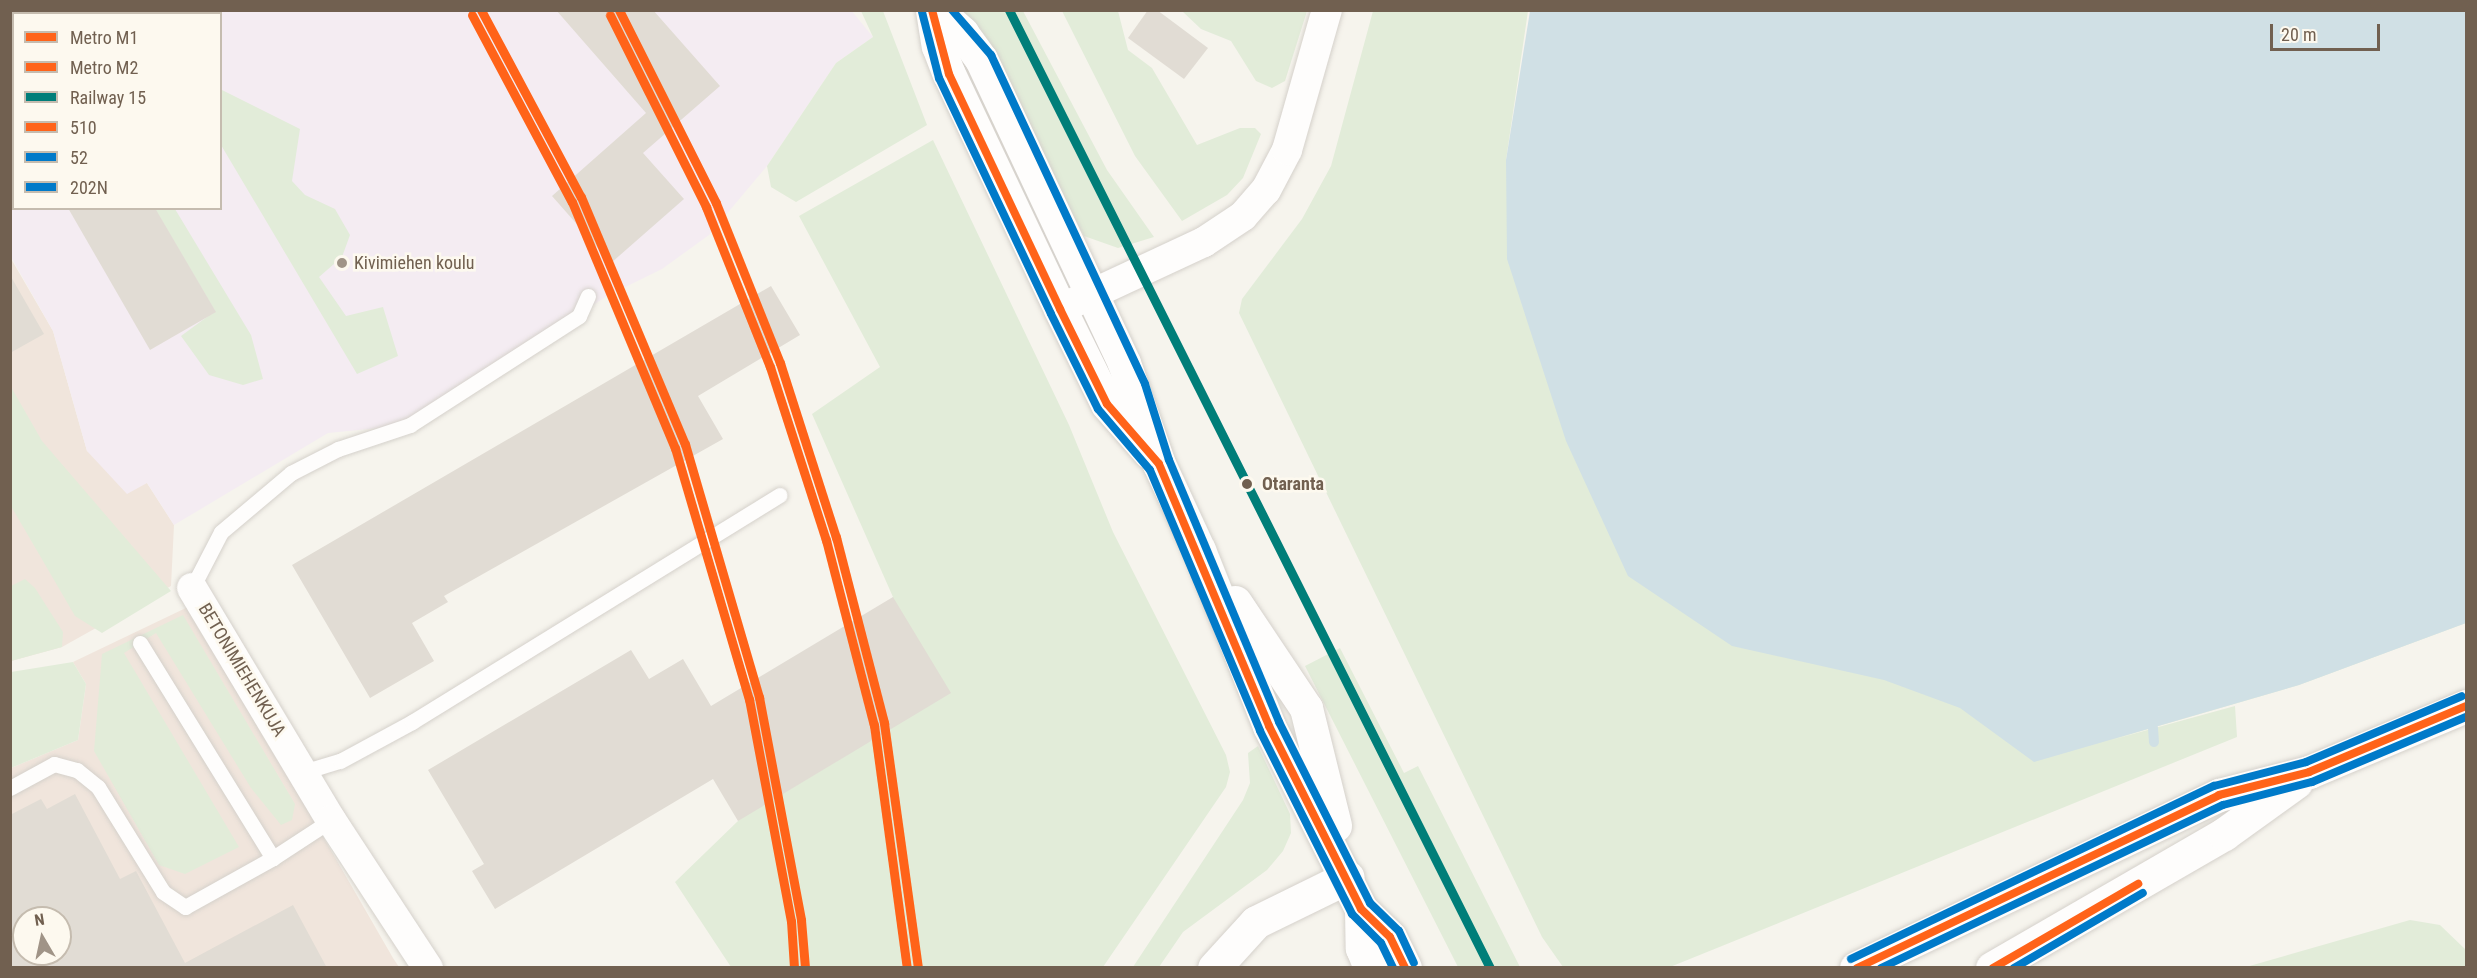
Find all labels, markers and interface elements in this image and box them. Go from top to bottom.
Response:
legend [12,12,222,210]
scale bar [2273,12,2382,50]
text: 20 m [2281,24,2316,45]
text: Metro M1 [70,27,138,48]
text: Metro M2 [70,57,138,78]
text: Railway 15 [70,87,146,108]
text: 510 [70,117,97,138]
text: 52 [70,147,88,168]
text: 202N [70,177,108,198]
place label: Kivimiehen koulu [354,252,475,274]
marker: Kivimiehen koulu [335,256,349,270]
place label: Otaranta [1262,473,1324,495]
marker: Otaranta [1237,474,1257,494]
street label: BETONIMIEHENKUJA [194,599,290,741]
north arrow [12,906,72,966]
text: N [33,910,46,930]

